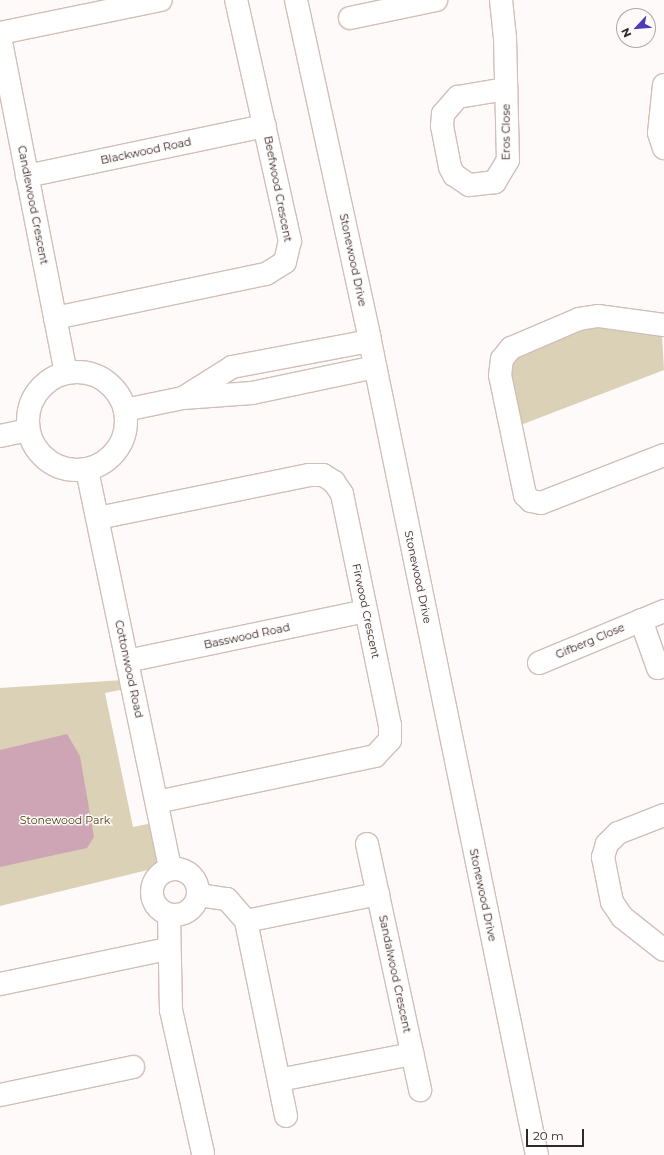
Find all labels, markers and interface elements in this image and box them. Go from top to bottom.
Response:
north arrow [616,8,656,48]
text: N [618,26,634,40]
street label: Eros Close [499,104,513,160]
street label: Blackwood Road [99,135,193,167]
street label: Beefwood Crescent [261,135,295,243]
street label: Candlewood Crescent [15,144,51,266]
street label: Stonewood Drive [337,212,369,308]
street label: Stonewood Drive [402,529,434,625]
street label: Firwood Crescent [349,562,383,660]
street label: Cottonwood Road [112,619,146,719]
street label: Basswood Road [203,620,291,652]
street label: Gifberg Close [554,621,626,661]
park label: Stonewood Park [20,813,110,827]
street label: Stonewood Drive [467,847,499,943]
street label: Sandalwood Crescent [376,914,414,1034]
scale bar [528,1121,586,1147]
text: 20 m [533,1128,564,1143]

